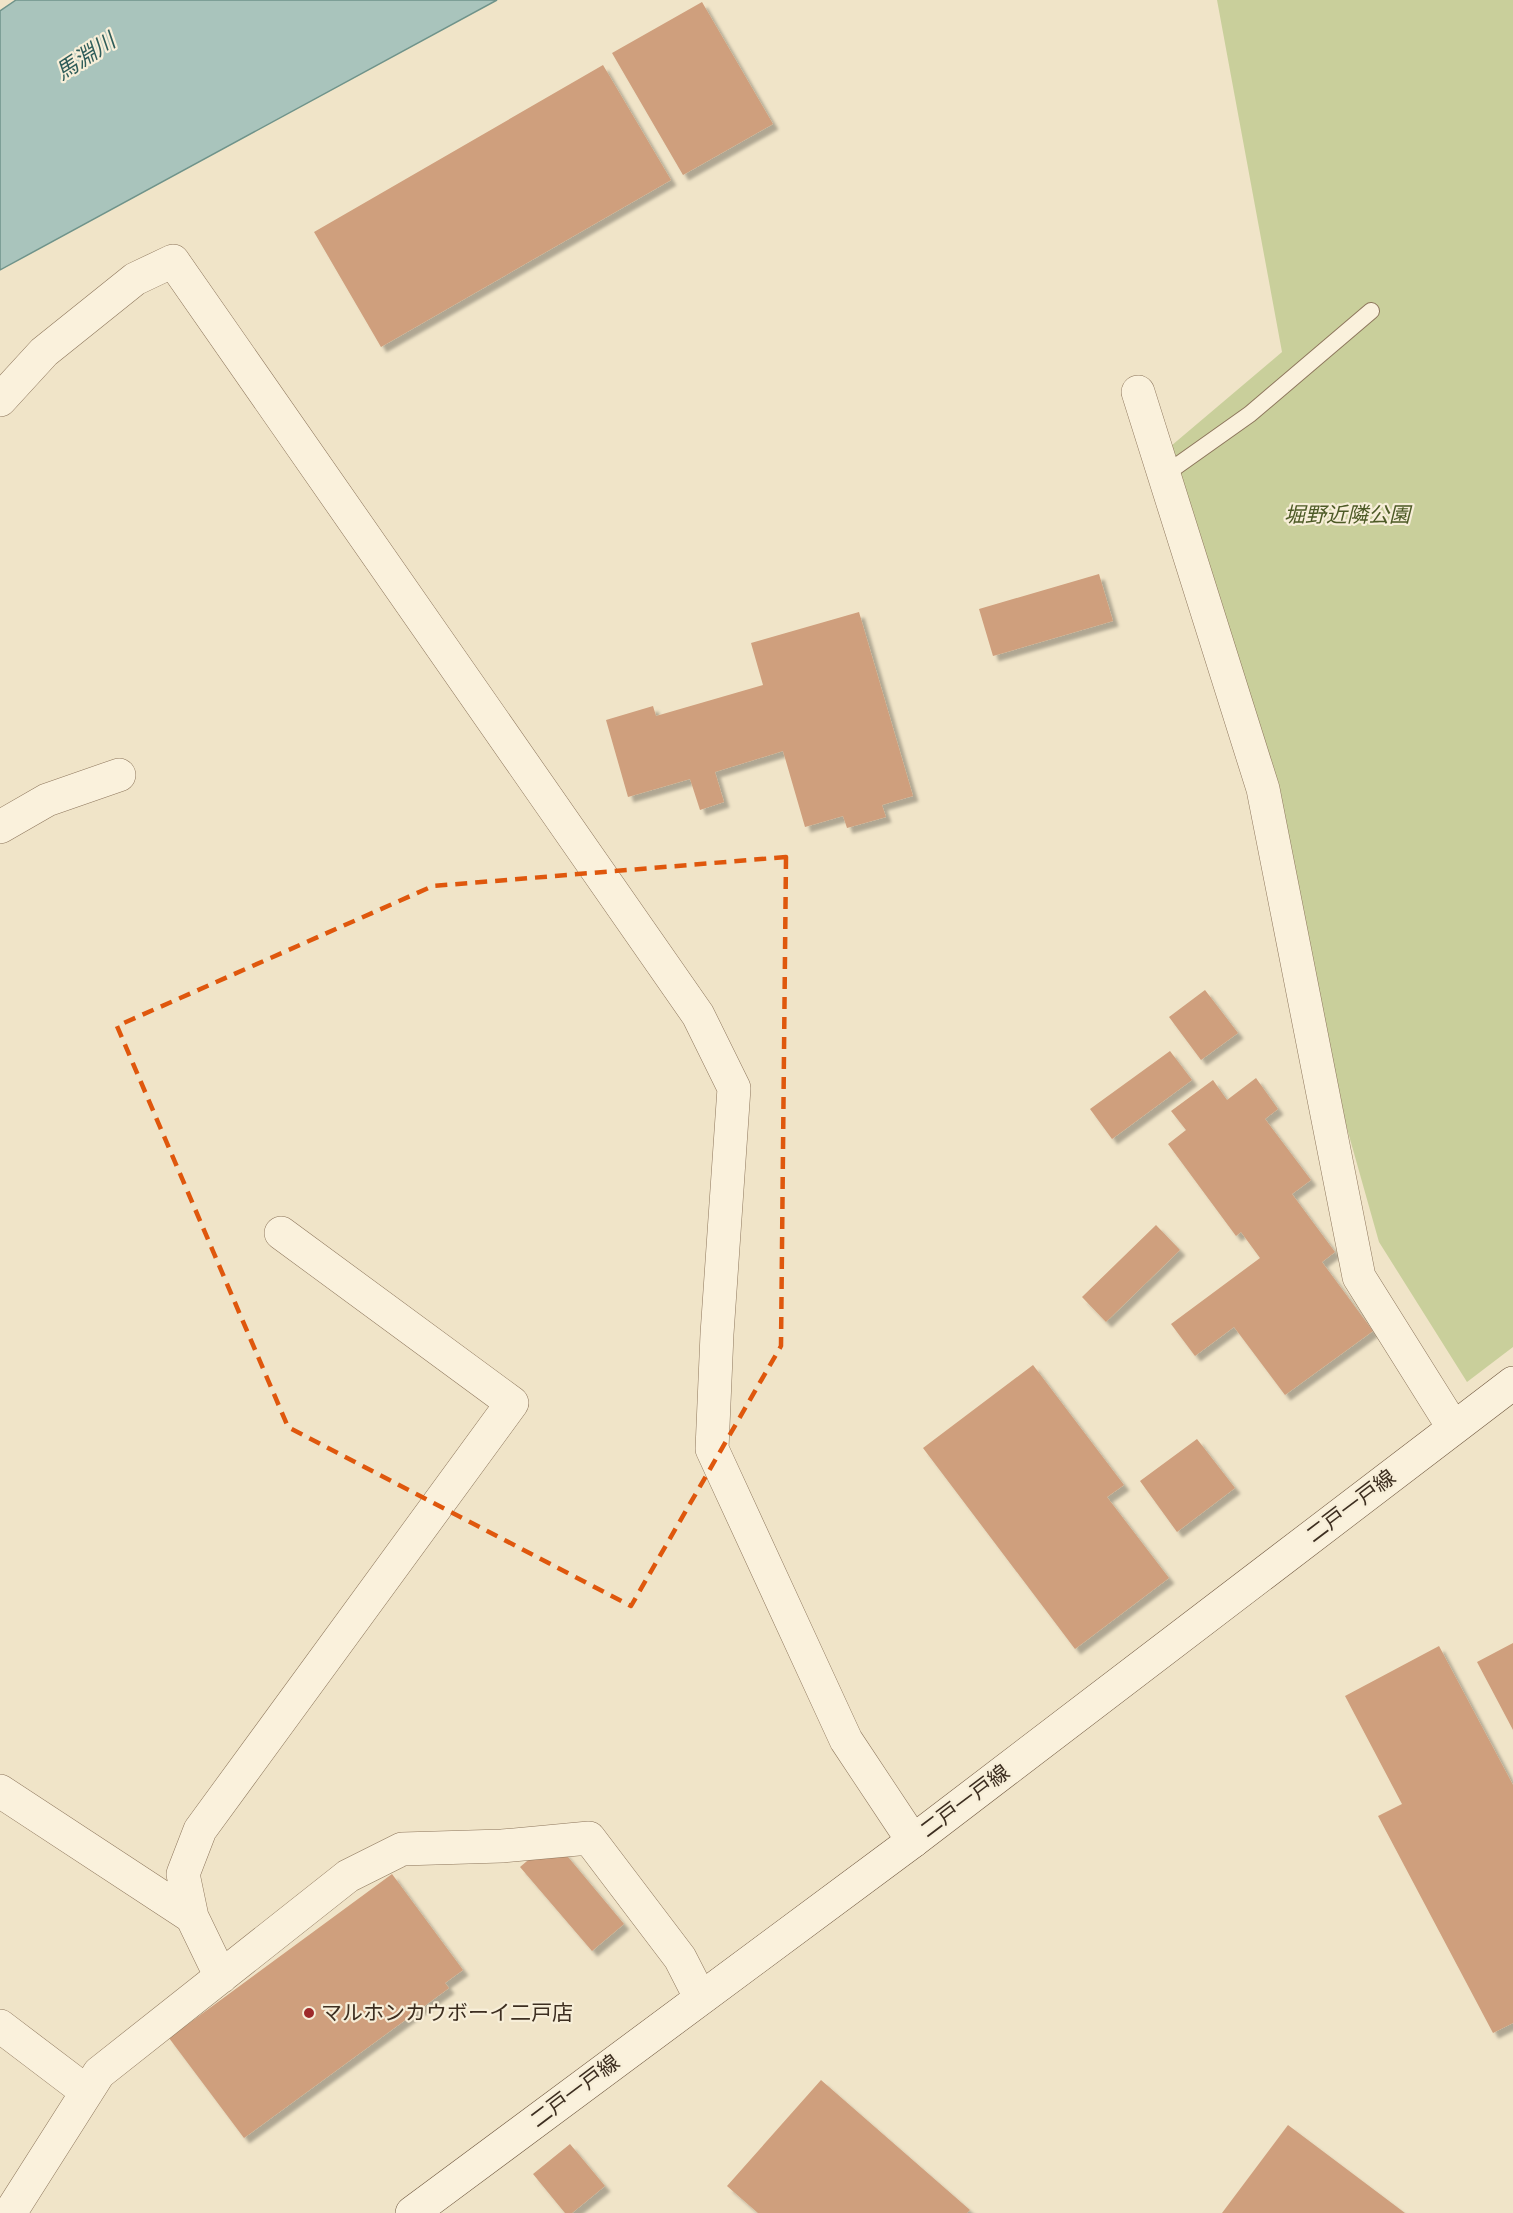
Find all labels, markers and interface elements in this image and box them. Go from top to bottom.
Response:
water label: 馬淵川 [49,24,122,86]
park label: 堀野近隣公園 [1284,499,1413,527]
street label: 二戸一戸線 [1299,1462,1400,1547]
street label: 二戸一戸線 [913,1757,1014,1842]
place label: マルホンカウボーイ二戸店 [321,1997,573,2025]
marker: マルホンカウボーイ二戸店 [302,2006,316,2020]
street label: 二戸一戸線 [523,2047,624,2132]

